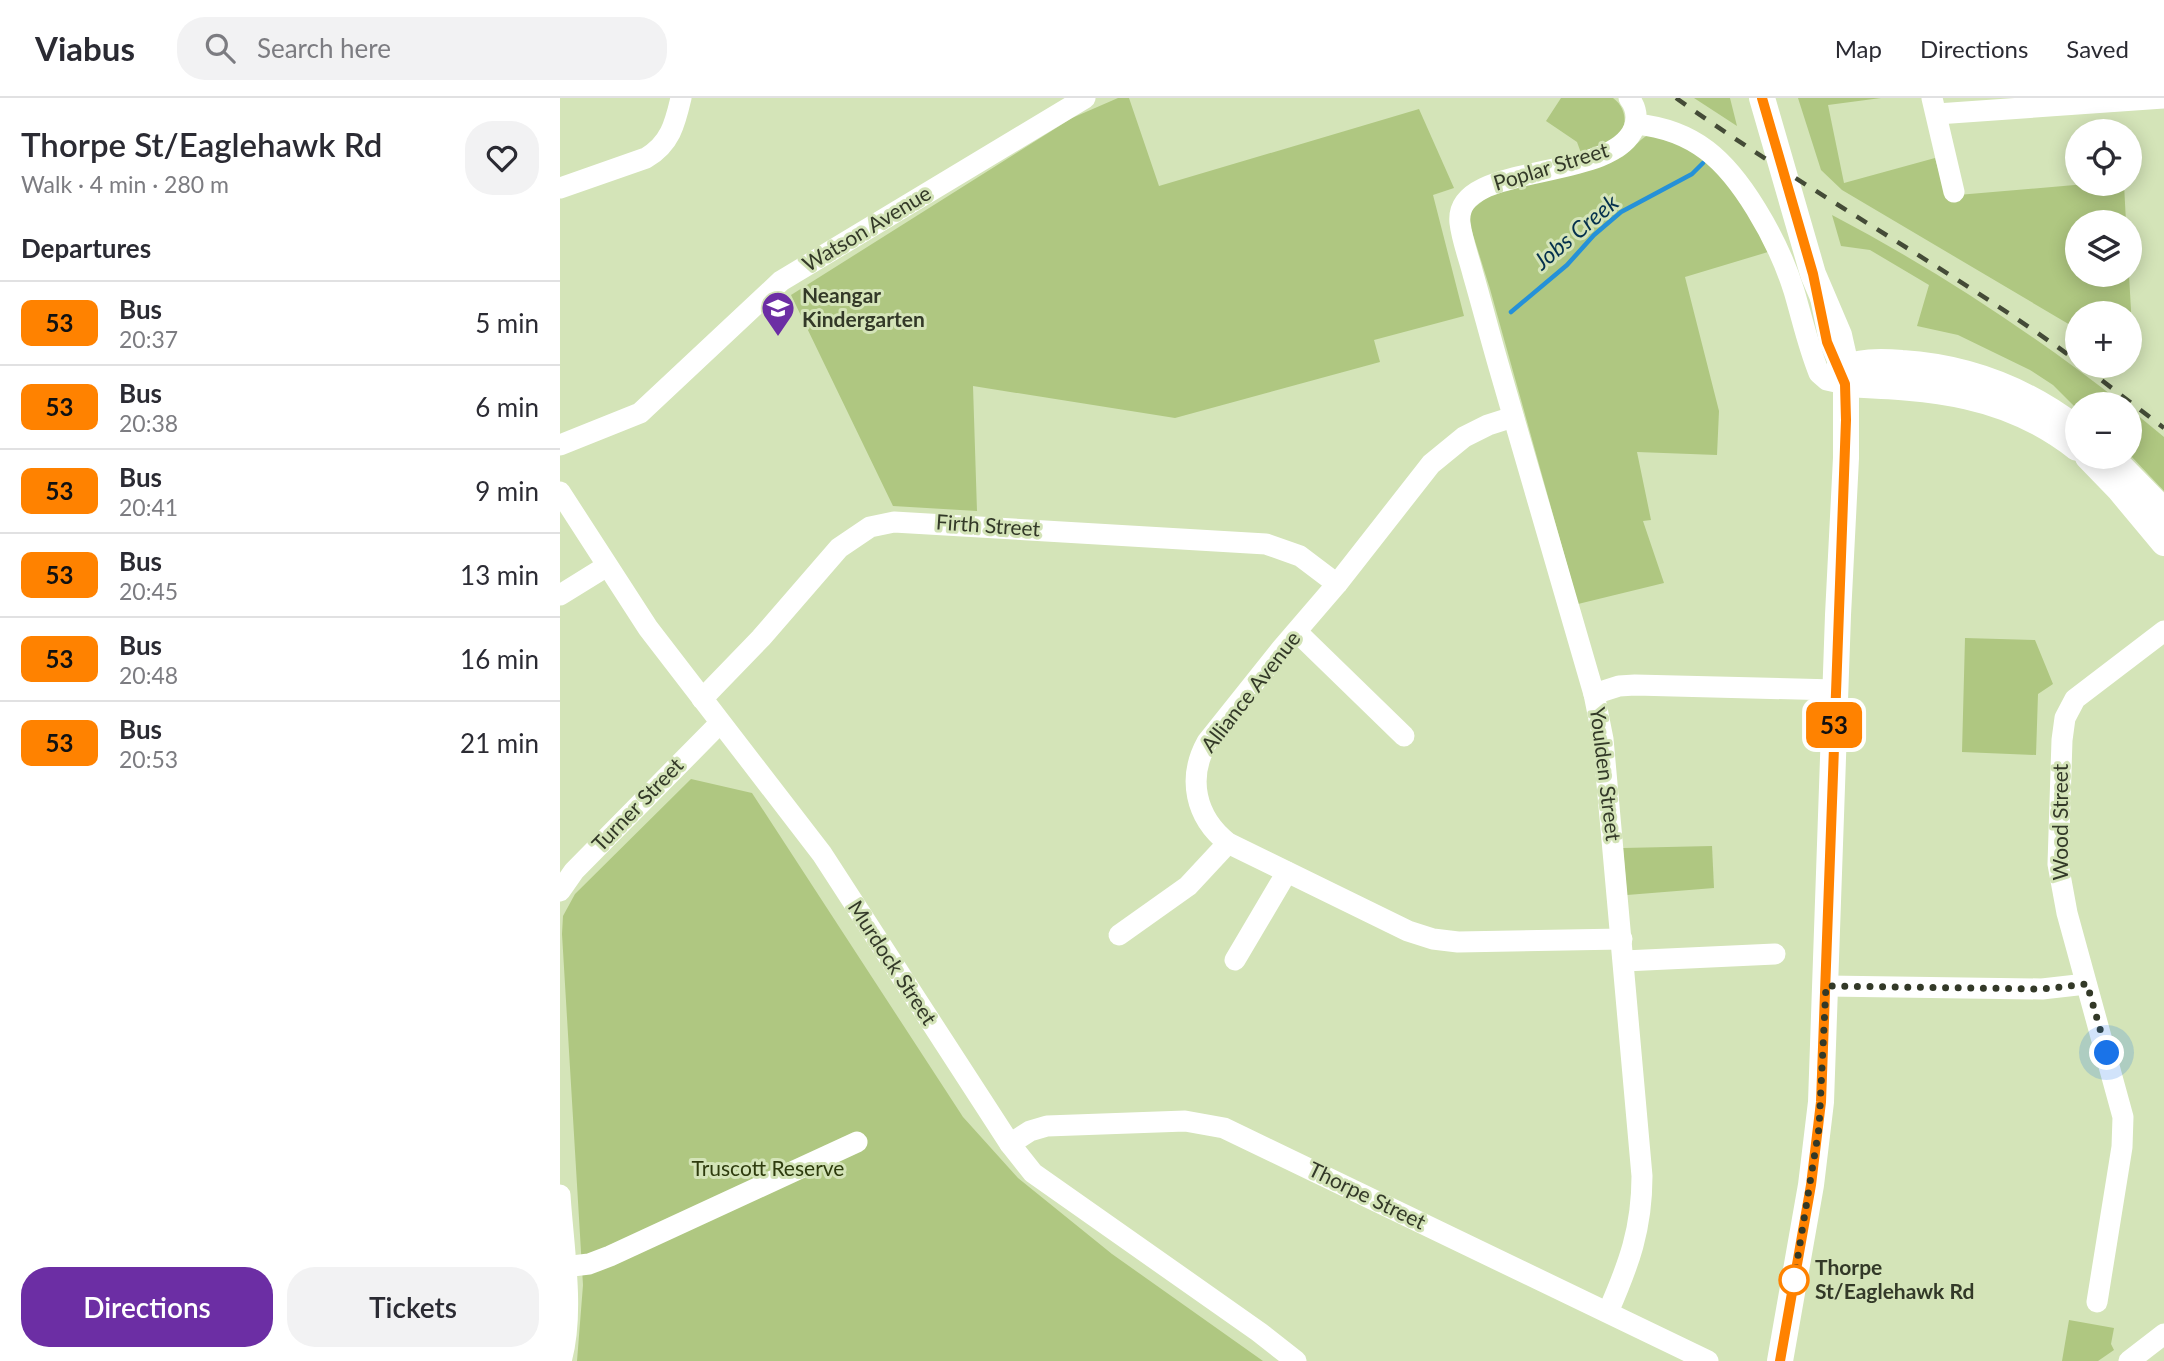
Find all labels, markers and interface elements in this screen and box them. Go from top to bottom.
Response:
search box [177,17,667,80]
text: Viabus [35,28,135,68]
icon: search [201,29,239,67]
text: Search here [257,32,391,64]
text: Map [1835,34,1882,63]
text: Directions [1920,34,2028,63]
text: Saved [2066,34,2129,63]
map controls [2065,119,2142,469]
button: locate [2065,119,2142,196]
button: heart [465,121,539,195]
text: Thorpe St/Eaglehawk Rd [21,124,382,164]
street label: Poplar Street [1490,136,1612,195]
text: Walk · 4 min · 280 m [21,170,229,198]
street label: Watson Avenue [798,180,935,276]
water label: Jobs Creek [1527,187,1624,275]
button: layers [2065,210,2142,287]
text: Departures [21,232,151,264]
place label: Neangar Kindergarten [802,282,925,331]
school or university icon: Neangar Kindergarten [759,289,797,338]
text: Bus [119,293,162,325]
button: + [2065,301,2142,378]
text: 5 min [475,307,539,339]
text: 53 [46,308,73,337]
text: 20:37 [119,325,178,353]
text: Bus [119,377,162,409]
text: 6 min [475,391,539,423]
text: 53 [46,392,73,421]
button: − [2065,392,2142,469]
text: 20:38 [119,409,178,437]
text: Bus [119,461,162,493]
text: 9 min [475,475,539,507]
text: 53 [46,476,73,505]
text: 20:41 [119,493,178,521]
street label: Firth Street [935,508,1042,541]
text: Bus [119,545,162,577]
text: 13 min [460,559,539,591]
text: 53 [46,560,73,589]
text: 20:45 [119,577,178,605]
street label: Alliance Avenue [1195,626,1305,756]
text: Bus [119,629,162,661]
text: 16 min [460,643,539,675]
text: 53 [46,644,73,673]
text: 20:48 [119,661,178,689]
line badge: 53 [1802,702,1866,748]
street label: Youlden Street [1586,705,1627,843]
text: 53 [1820,710,1848,739]
text: Bus [119,713,162,745]
text: 21 min [460,727,539,759]
text: 53 [46,728,73,757]
text: 20:53 [119,745,178,773]
street label: Turner Street [586,752,688,856]
street label: Wood Street [2047,763,2072,880]
street label: Murdock Street [844,895,943,1029]
your location [2089,1035,2124,1070]
park label: Truscott Reserve [692,1155,844,1180]
street label: Thorpe Street [1305,1156,1431,1234]
place label: Thorpe St/Eaglehawk Rd [1815,1254,1974,1303]
marker: Thorpe St/Eaglehawk Rd [1779,1265,1809,1295]
button: Directions [21,1267,273,1347]
button: Tickets [287,1267,539,1347]

